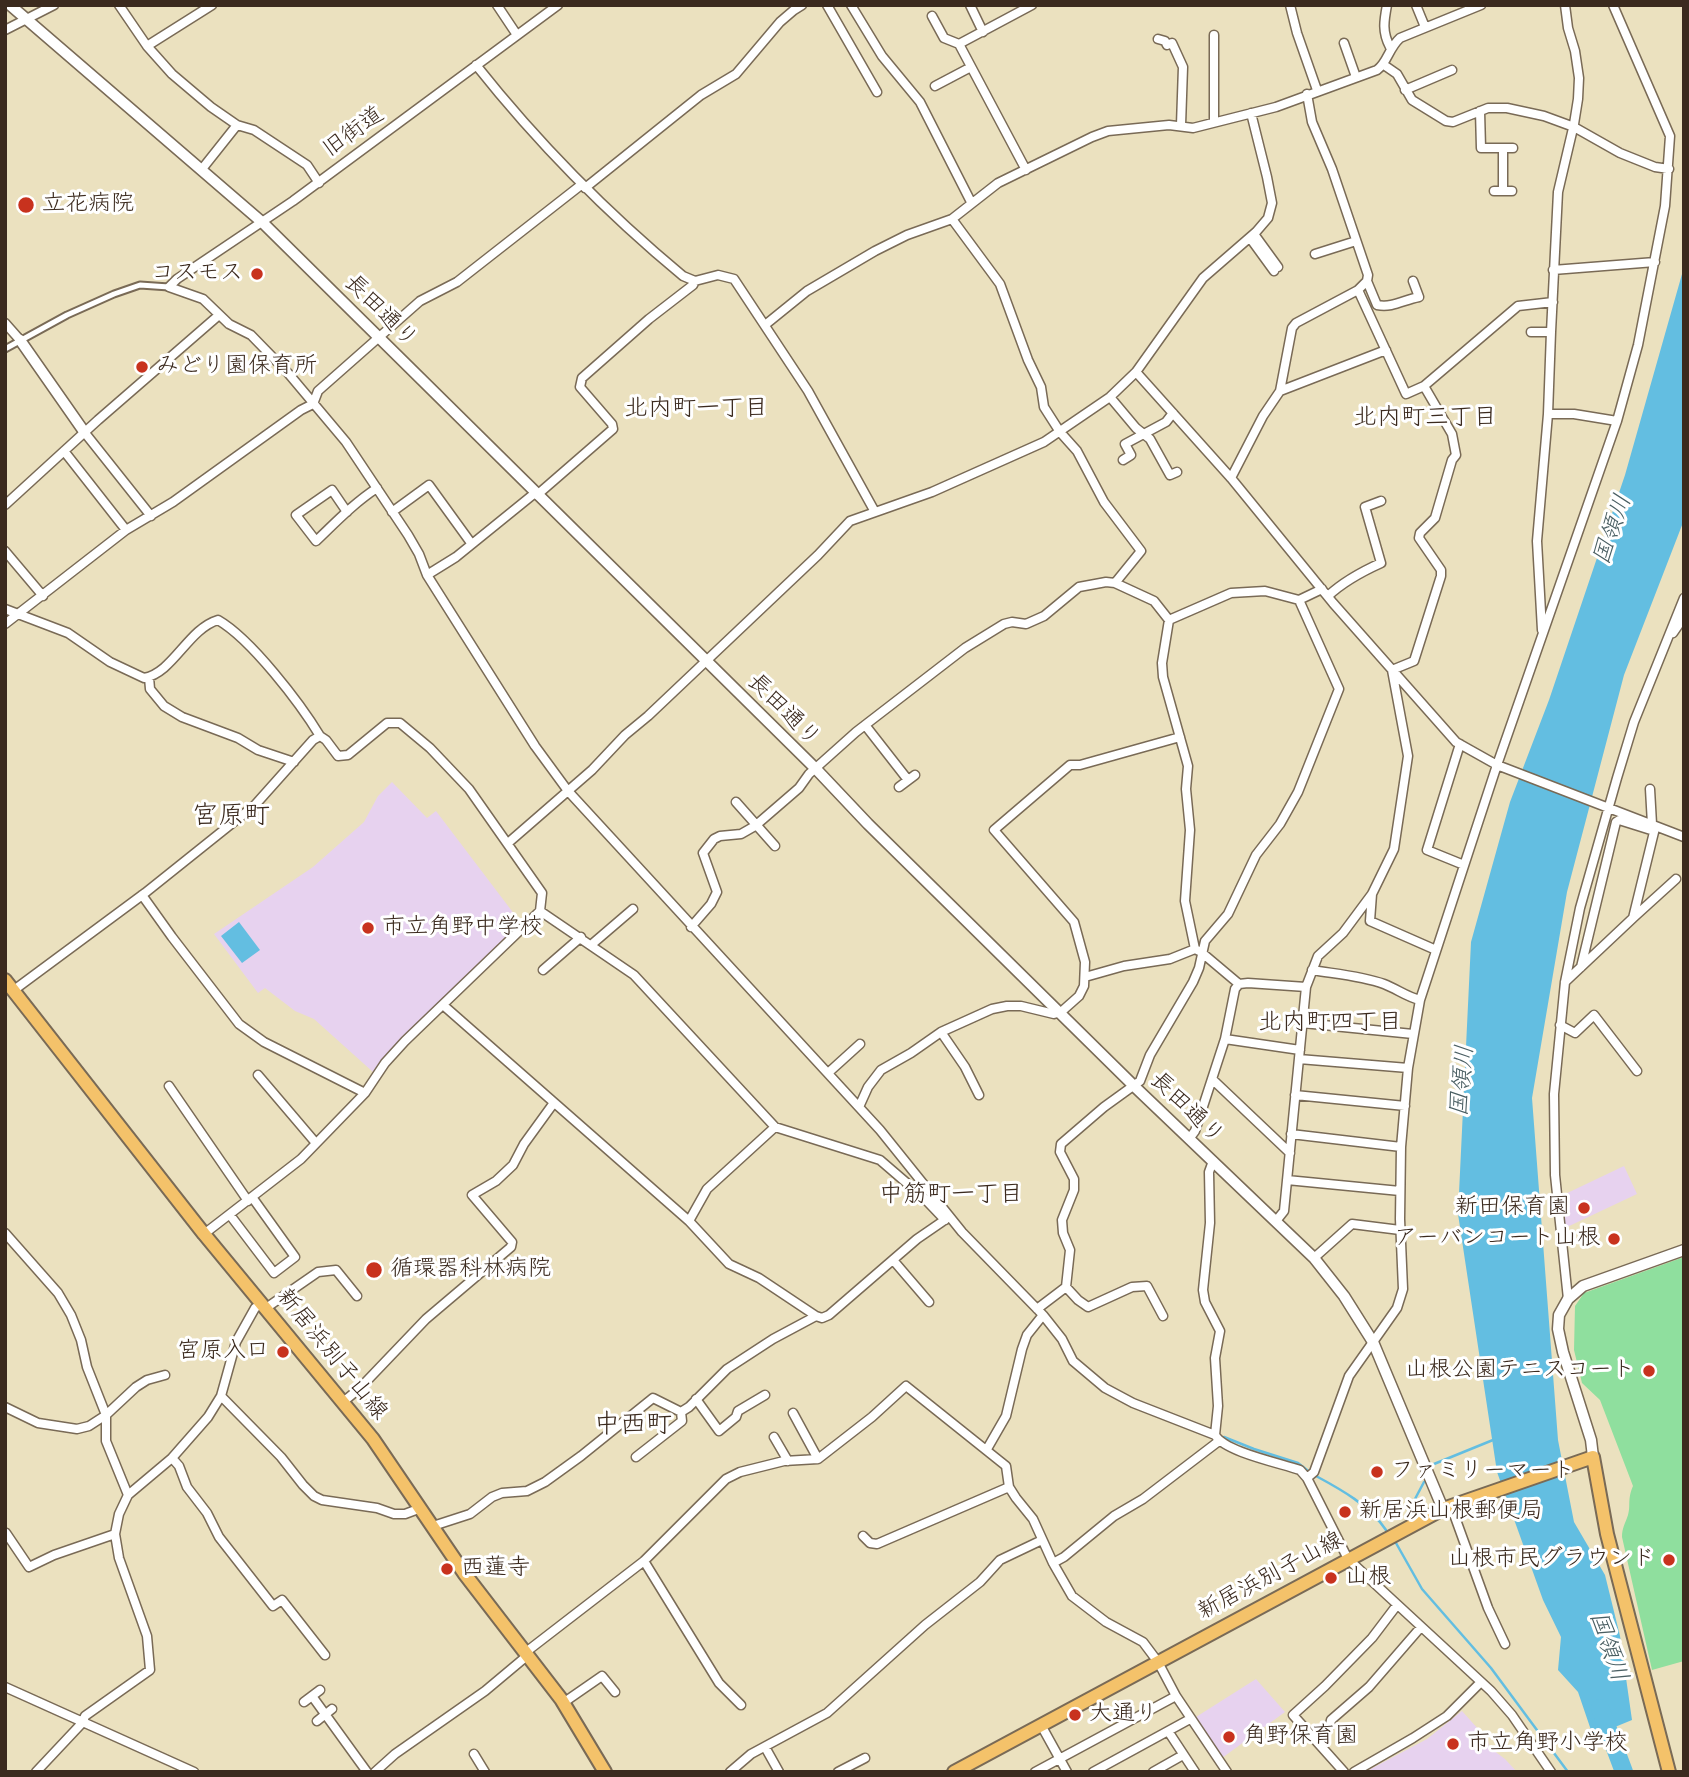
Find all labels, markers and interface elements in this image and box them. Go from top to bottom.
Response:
street label: 旧街道 [318,102,390,164]
place label: 立花病院 [42,191,134,219]
marker: 立花病院 [16,195,36,215]
place label: コスモス [151,260,243,288]
marker: コスモス [249,266,265,282]
street label: 長田通り [338,270,422,354]
place label: みどり園保育所 [156,353,317,381]
marker: みどり園保育所 [134,359,150,375]
district label: 北内町一丁目 [624,396,768,424]
district label: 北内町三丁目 [1353,405,1497,433]
water label: 国領川 [1589,491,1639,569]
street label: 長田通り [741,669,825,753]
district label: 宮原町 [192,802,270,834]
place label: 市立角野中学校 [382,914,543,942]
marker: 市立角野中学校 [360,920,376,936]
district label: 北内町四丁目 [1258,1010,1402,1038]
water label: 国領川 [1447,1044,1481,1118]
street label: 長田通り [1143,1067,1229,1151]
district label: 中筋町一丁目 [879,1182,1023,1210]
place label: 新田保育園 [1455,1194,1570,1222]
marker: 新田保育園 [1576,1200,1592,1216]
place label: アーバンコート山根 [1394,1225,1600,1253]
marker: アーバンコート山根 [1606,1231,1622,1247]
place label: 循環器科林病院 [390,1256,551,1284]
marker: 循環器科林病院 [364,1260,384,1280]
street label: 新居浜別子山線 [270,1284,392,1426]
place label: 宮原入口 [177,1338,269,1366]
marker: 宮原入口 [275,1344,291,1360]
place label: 山根公園テニスコート [1405,1357,1635,1385]
marker: 山根公園テニスコート [1641,1363,1657,1379]
district label: 中西町 [594,1411,672,1443]
place label: ファミリーマート [1391,1458,1575,1486]
marker: ファミリーマート [1369,1464,1385,1480]
place label: 新居浜山根郵便局 [1359,1498,1543,1526]
marker: 新居浜山根郵便局 [1337,1504,1353,1520]
street label: 新居浜別子山線 [1193,1527,1349,1627]
place label: 山根市民グラウンド [1448,1546,1655,1574]
marker: 山根市民グラウンド [1661,1552,1677,1568]
place label: 西蓮寺 [461,1555,530,1583]
marker: 西蓮寺 [439,1561,455,1577]
place label: 山根 [1345,1564,1391,1592]
marker: 山根 [1323,1570,1339,1586]
water label: 国領川 [1582,1608,1632,1686]
place label: 大通り [1089,1701,1158,1729]
marker: 大通り [1067,1707,1083,1723]
place label: 角野保育園 [1243,1723,1358,1751]
marker: 角野保育園 [1221,1729,1237,1745]
place label: 市立角野小学校 [1467,1730,1628,1758]
marker: 市立角野小学校 [1445,1736,1461,1752]

